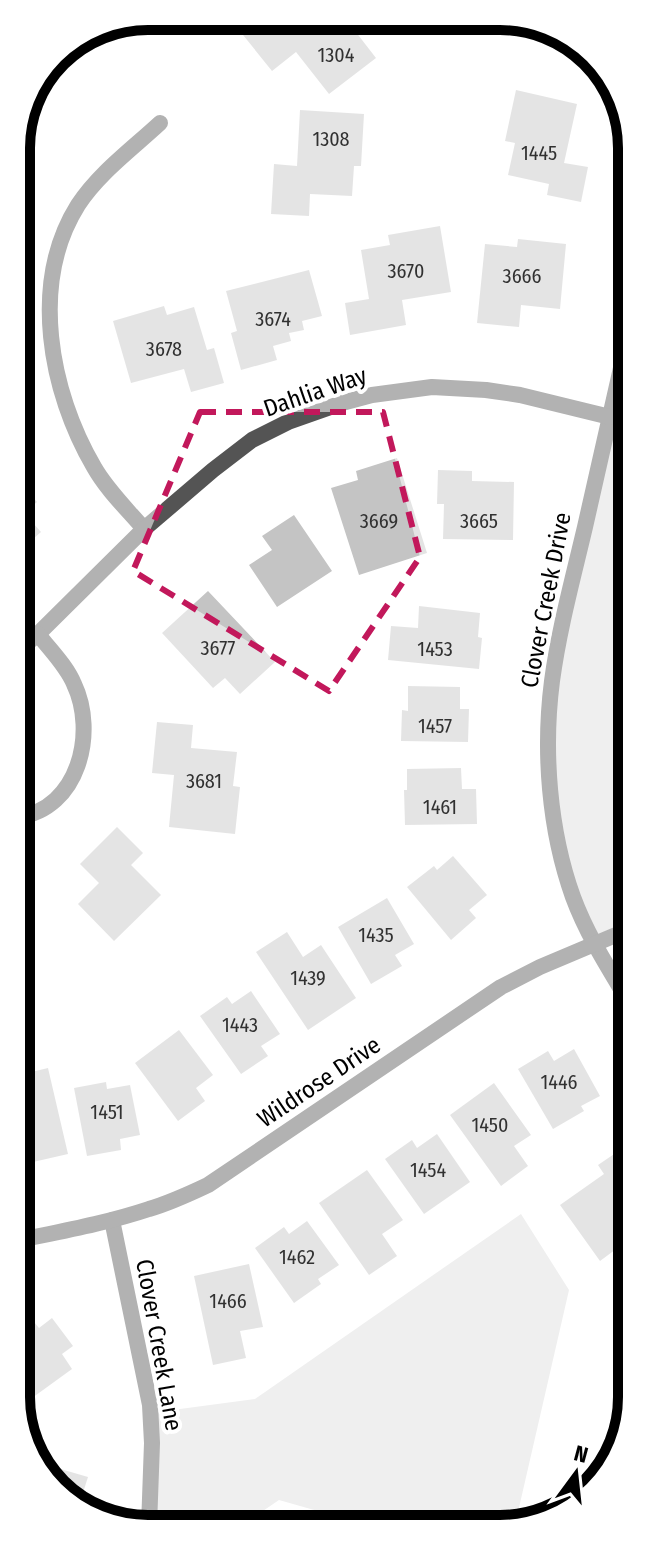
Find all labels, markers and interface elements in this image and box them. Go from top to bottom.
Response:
house number: 1304 [318,43,355,67]
house number: 1308 [312,127,350,151]
house number: 1445 [521,141,557,165]
house number: 3670 [388,259,424,283]
house number: 3666 [503,264,541,288]
house number: 3674 [255,307,291,331]
house number: 3678 [146,337,182,361]
street label: Dahlia Way [260,361,371,423]
house number: 3669 [360,509,398,533]
house number: 3665 [460,509,498,533]
street label: Clover Creek Drive [515,510,577,690]
house number: 3677 [201,636,235,660]
house number: 1453 [417,637,453,661]
house number: 1457 [418,714,452,738]
house number: 3681 [186,769,222,793]
house number: 1461 [423,795,457,819]
house number: 1435 [358,923,394,947]
house number: 1439 [290,966,326,990]
house number: 1443 [222,1013,258,1037]
street label: Wildrose Drive [252,1031,386,1133]
house number: 1446 [540,1070,578,1094]
house number: 1451 [90,1100,124,1124]
house number: 1450 [472,1113,508,1137]
house number: 1454 [410,1158,446,1182]
house number: 1462 [279,1245,315,1269]
street label: Clover Creek Lane [130,1257,188,1433]
house number: 1466 [209,1289,247,1313]
north arrow [536,1433,616,1513]
text: N [571,1439,591,1469]

